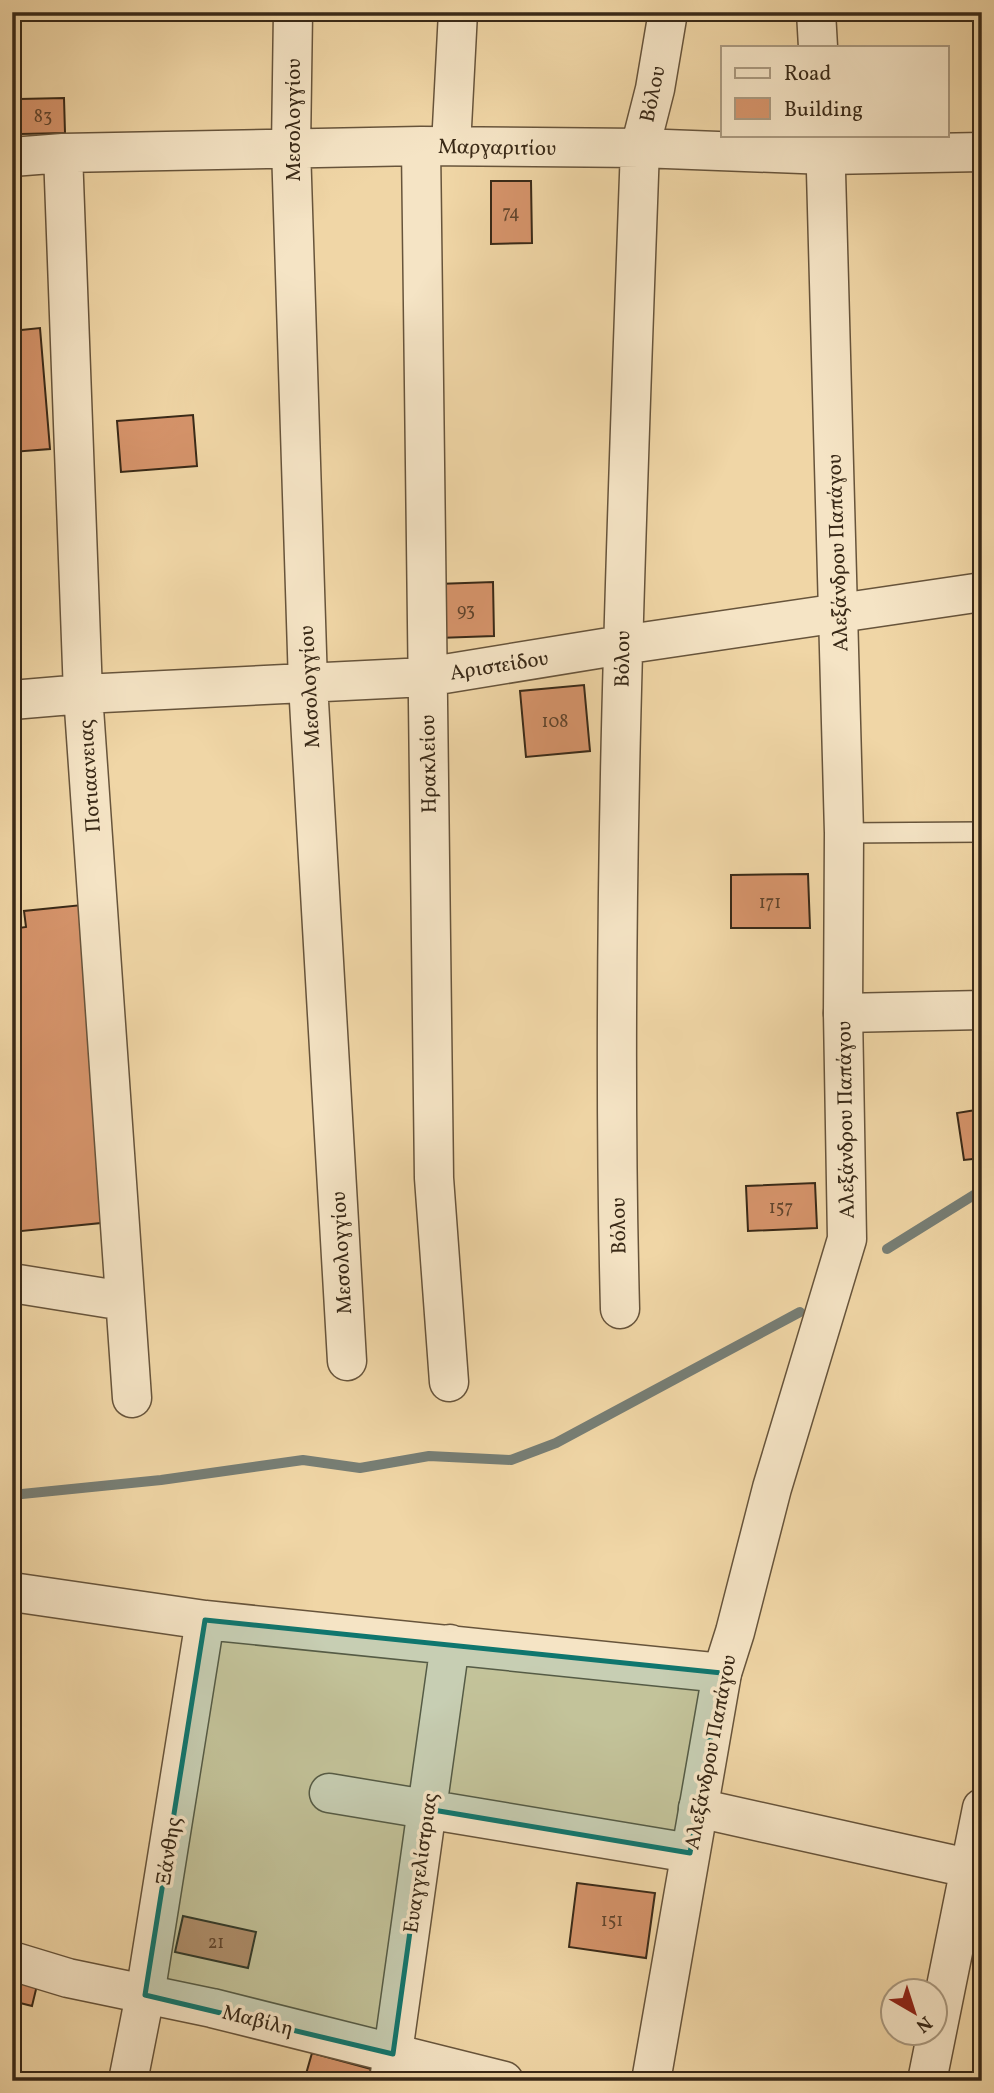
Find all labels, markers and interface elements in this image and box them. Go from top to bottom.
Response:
legend [721,46,948,136]
street label: Μεσολογγίου [280,58,309,182]
text: Road [784,60,831,89]
street label: Βόλου [633,63,674,125]
text: Building [784,96,863,125]
house number: 83 [34,105,52,130]
street label: Μαργαριτίου [438,133,556,164]
house number: 74 [502,201,520,226]
street label: Αλεξάνδρου Παπάγου [821,454,856,652]
house number: 93 [457,599,475,624]
street label: Μεσολογγίου [293,625,328,749]
street label: Βόλου [609,630,638,688]
street label: Αριστείδου [448,644,551,689]
house number: 108 [542,710,568,735]
street label: Ηρακλείου [414,714,445,813]
street label: Ποτιαανειας [72,718,109,833]
house number: 171 [759,891,781,916]
street label: Αλεξάνδρου Παπάγου [830,1021,863,1219]
street label: Μεσολογγίου [325,1191,360,1315]
house number: 157 [769,1196,793,1221]
street label: Βόλου [605,1197,634,1255]
street label: Αλεξάνδρου Παπάγου [678,1652,745,1852]
street label: Ευαγγελίστριας [397,1791,446,1935]
street label: Ξάνθης [150,1815,189,1887]
house number: 151 [601,1909,623,1934]
house number: 21 [208,1931,224,1956]
north arrow [878,1978,948,2048]
street label: Μαβίλη [219,1999,296,2044]
text: N [910,2009,937,2038]

